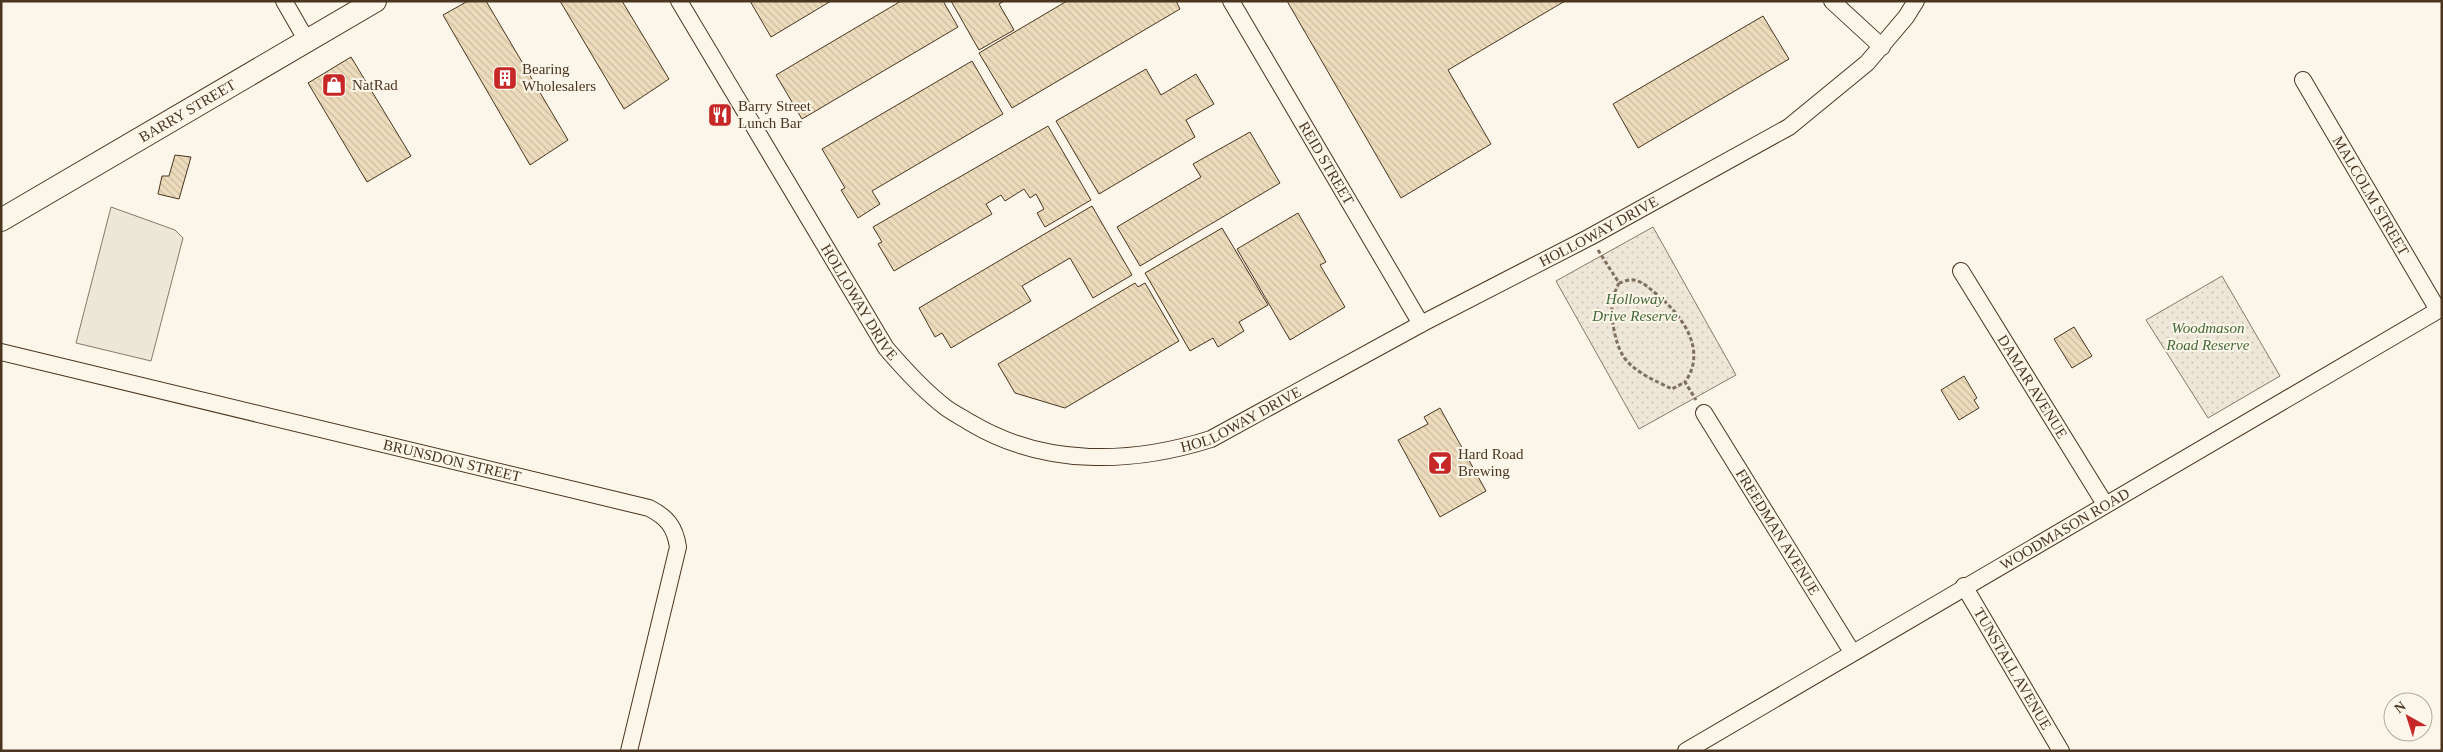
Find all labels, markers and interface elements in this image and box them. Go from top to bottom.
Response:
place label: Bearing Wholesalers [522,61,596,94]
building icon: Bearing Wholesalers [492,65,518,91]
shop icon: NatRad [321,72,347,98]
street label: BARRY STREET [136,76,239,145]
place label: NatRad [352,77,398,93]
place label: Barry Street Lunch Bar [738,98,812,131]
restaurant icon: Barry Street Lunch Bar [707,102,733,128]
street label: REID STREET [1296,119,1357,208]
street label: MALCOLM STREET [2330,133,2412,258]
street label: HOLLOWAY DRIVE [1537,193,1661,270]
street label: HOLLOWAY DRIVE [818,241,901,363]
park label: Holloway Drive Reserve [1591,291,1678,324]
park label: Woodmason Road Reserve [2166,320,2250,353]
street label: DAMAR AVENUE [1995,332,2070,441]
street label: HOLLOWAY DRIVE [1179,383,1304,455]
street label: BRUNSDON STREET [382,436,523,485]
place label: Hard Road Brewing [1458,446,1524,479]
bar icon: Hard Road Brewing [1427,450,1453,476]
street label: FREEDMAN AVENUE [1733,466,1823,598]
street label: WOODMASON ROAD [1997,485,2132,573]
street label: TUNSTALL AVENUE [1971,605,2055,733]
north arrow [2383,692,2433,742]
text: N [2391,698,2409,716]

